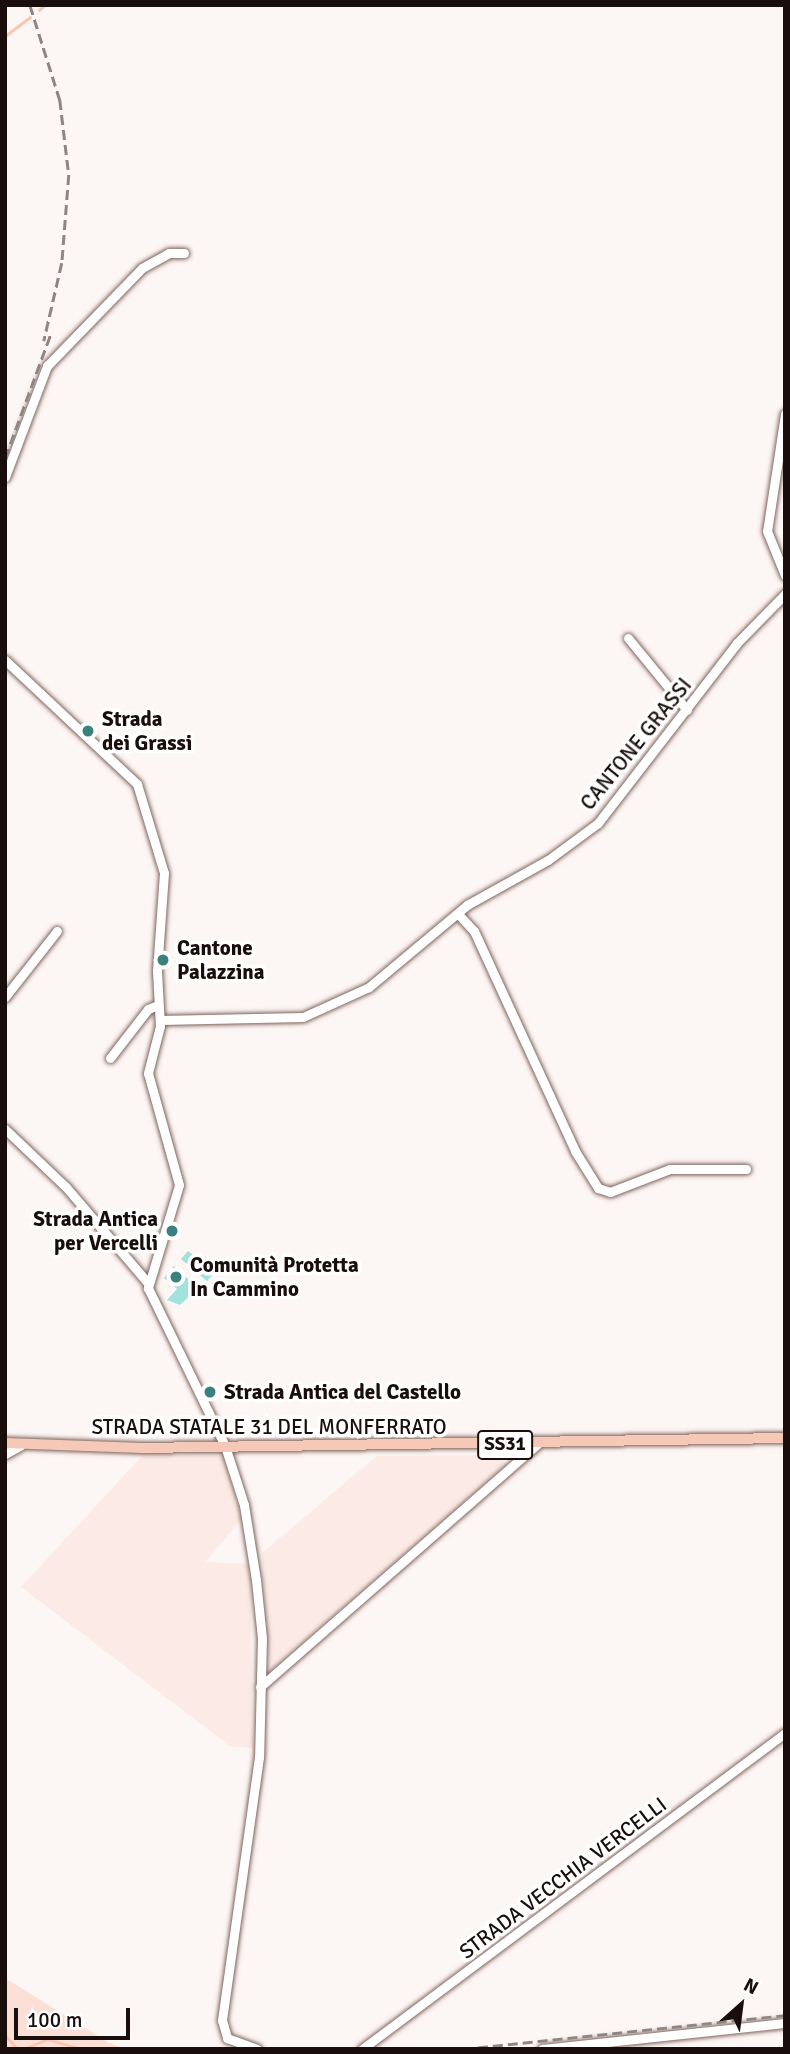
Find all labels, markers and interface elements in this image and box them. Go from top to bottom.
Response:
street label: CANTONE GRASSI [575,673,697,815]
place label: Strada dei Grassi [102,706,192,756]
marker: Strada dei Grassi [80,723,96,739]
place label: Cantone Palazzina [177,935,265,985]
marker: Cantone Palazzina [155,952,171,968]
place label: Strada Antica per Vercelli [33,1206,158,1256]
marker: Strada Antica per Vercelli [164,1223,180,1239]
place label: Comunità Protetta In Cammino [190,1252,359,1302]
marker: Comunità Protetta In Cammino [168,1269,184,1285]
place label: Strada Antica del Castello [224,1379,461,1405]
marker: Strada Antica del Castello [202,1384,218,1400]
street label: STRADA STATALE 31 DEL MONFERRATO [92,1414,446,1440]
road number: SS31 [477,1429,533,1460]
street label: STRADA VECCHIA VERCELLI [454,1792,672,1964]
north arrow [706,1970,776,2040]
text: N [739,1973,762,2000]
scale bar [18,1994,133,2038]
text: 100 m [27,2007,82,2033]

